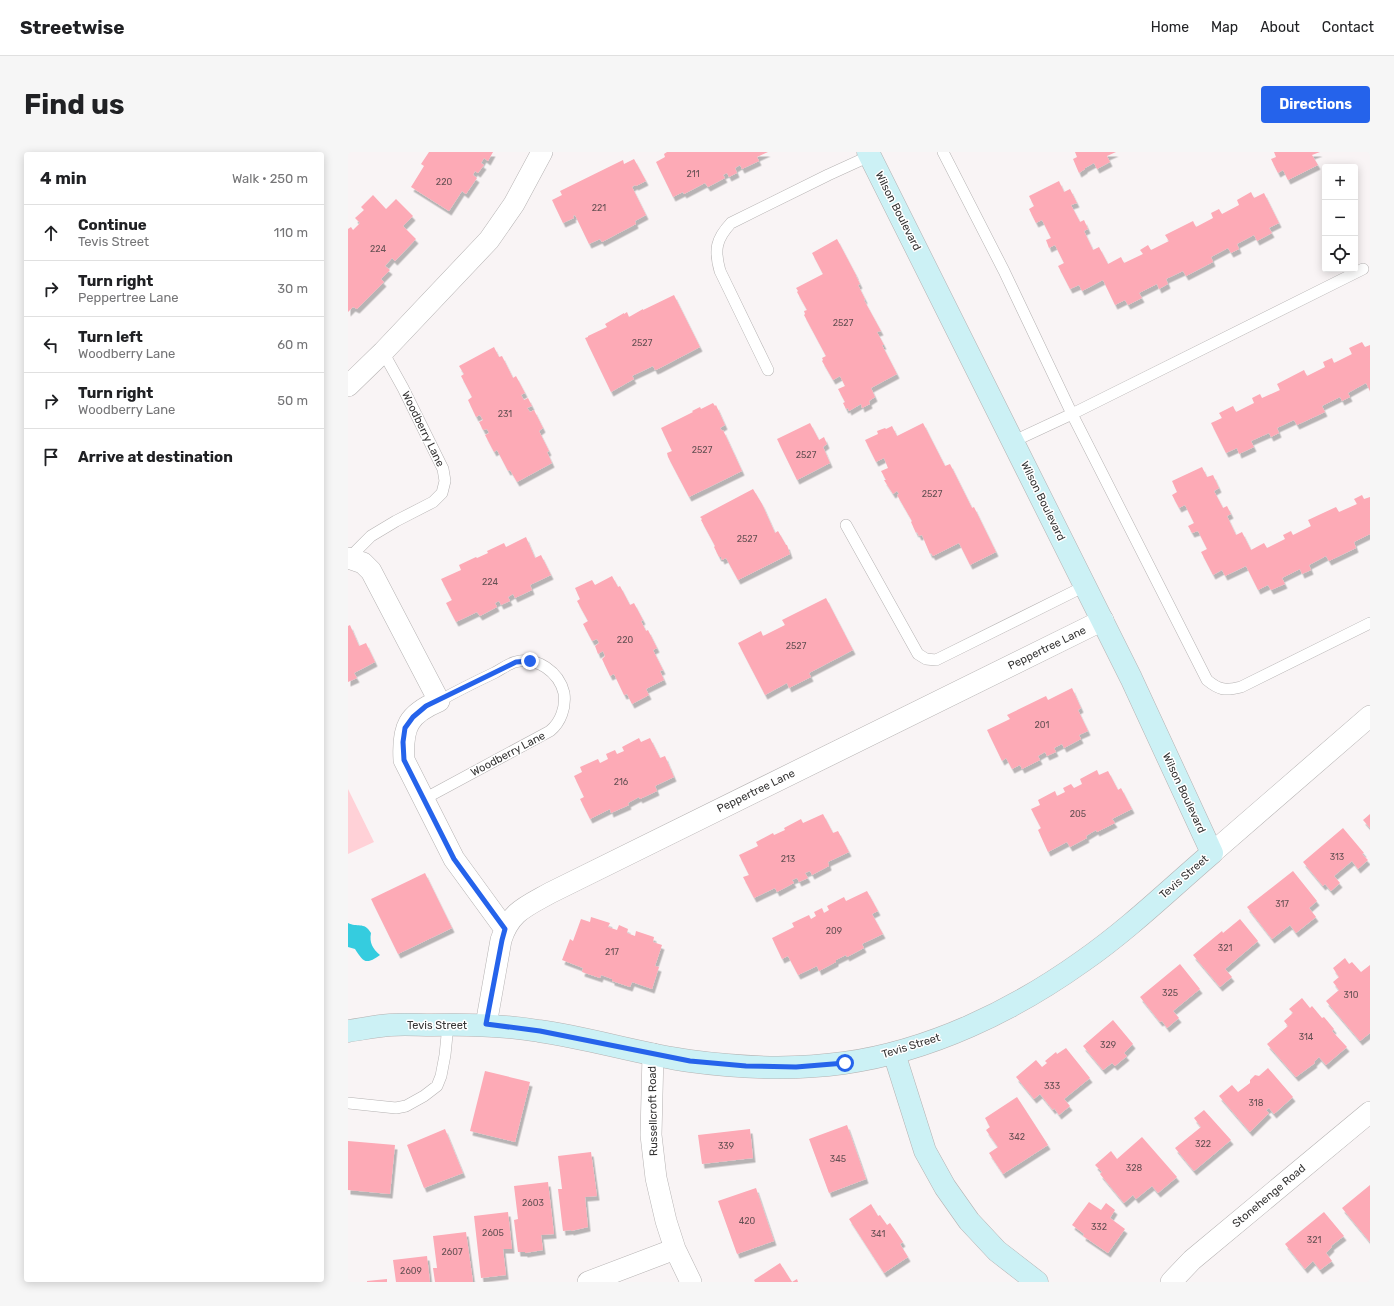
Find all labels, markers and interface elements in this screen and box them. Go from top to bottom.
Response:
text: Streetwise [20,16,125,39]
text: Home [1151,19,1189,36]
text: Map [1211,19,1238,36]
text: About [1260,19,1300,36]
text: Contact [1322,19,1374,36]
button: Directions [1261,86,1370,123]
text: Find us [24,88,124,121]
map controls [1322,164,1358,272]
button: + [1322,164,1358,200]
text: 4 min [40,168,87,188]
house number: 211 [687,169,700,179]
street label: Wilson Boulevard [872,169,924,253]
text: Walk · 250 m [232,171,308,186]
house number: 220 [436,177,452,187]
button: − [1322,200,1358,236]
house number: 221 [592,203,606,213]
text: Continue [78,216,147,234]
icon: ahead [40,222,62,244]
text: 110 m [274,225,308,240]
text: Tevis Street [78,234,149,249]
button: locate [1322,236,1358,272]
house number: 224 [370,244,386,254]
text: Turn right [78,272,153,290]
icon: right [40,278,62,300]
text: 30 m [277,281,308,296]
text: Peppertree Lane [78,290,179,305]
house number: 2527 [833,318,854,328]
text: Turn left [78,328,143,346]
icon: left [40,334,62,356]
text: 60 m [277,337,308,352]
house number: 2527 [632,338,653,348]
text: Woodberry Lane [78,346,175,361]
text: Turn right [78,384,153,402]
street label: Woodberry Lane [399,389,447,469]
icon: right [40,390,62,412]
text: 50 m [277,393,308,408]
text: Woodberry Lane [78,402,175,417]
house number: 231 [498,409,512,419]
house number: 2527 [692,445,713,455]
icon: arrive [40,446,62,468]
text: Arrive at destination [78,448,233,466]
house number: 2527 [796,450,817,460]
street label: Wilson Boulevard [1018,459,1068,543]
house number: 2527 [922,489,943,499]
house number: 2527 [737,534,758,544]
house number: 224 [482,577,498,587]
street label: Peppertree Lane [1006,624,1088,672]
house number: 220 [617,635,633,645]
house number: 2527 [786,641,807,651]
route end [521,652,539,670]
house number: 201 [1035,720,1050,730]
street label: Woodberry Lane [469,729,547,779]
street label: Wilson Boulevard [1160,751,1208,835]
street label: Peppertree Lane [715,767,797,815]
house number: 216 [614,777,629,787]
house number: 205 [1070,809,1086,819]
street label: Tevis Street [1157,852,1211,902]
house number: 313 [1330,852,1344,862]
house number: 213 [781,854,795,864]
house number: 317 [1275,899,1289,909]
house number: 209 [826,926,842,936]
house number: 321 [1218,943,1232,953]
house number: 217 [605,947,619,957]
house number: 325 [1162,988,1178,998]
house number: 310 [1344,990,1359,1000]
street label: Tevis Street [407,1019,468,1032]
street label: Tevis Street [880,1031,942,1061]
house number: 314 [1299,1032,1314,1042]
house number: 329 [1100,1040,1116,1050]
route start [836,1054,854,1072]
street label: Russellcroft Road [646,1066,660,1156]
house number: 333 [1044,1081,1060,1091]
house number: 318 [1249,1098,1264,1108]
house number: 342 [1009,1132,1025,1142]
house number: 322 [1195,1139,1211,1149]
house number: 339 [718,1141,734,1151]
house number: 345 [830,1154,846,1164]
street label: Stonehenge Road [1230,1162,1308,1230]
house number: 328 [1126,1163,1142,1173]
house number: 2603 [522,1198,544,1208]
house number: 420 [739,1216,756,1226]
house number: 332 [1091,1222,1107,1232]
house number: 2605 [482,1228,504,1238]
house number: 341 [871,1229,885,1239]
house number: 321 [1307,1235,1321,1245]
house number: 2607 [441,1247,463,1257]
house number: 2609 [400,1266,422,1276]

